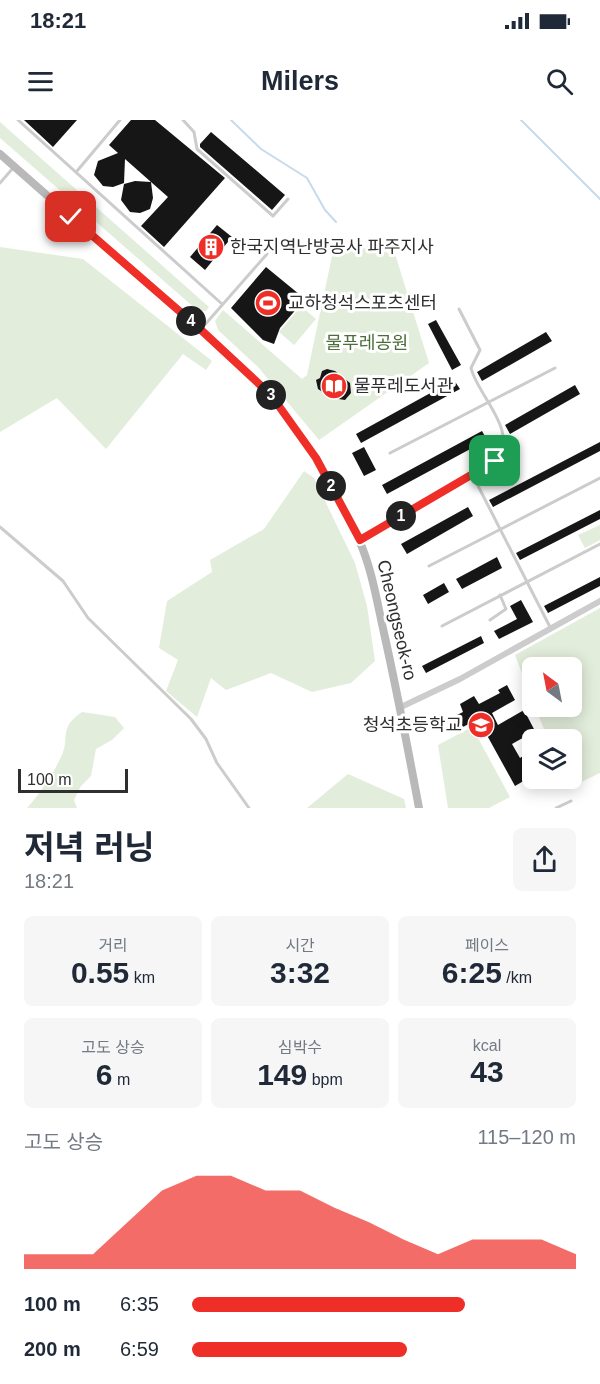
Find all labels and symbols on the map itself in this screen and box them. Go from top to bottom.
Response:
pin [45,191,96,242]
building icon: 한국지역난방공사 파주지사 [196,232,226,262]
place label: 한국지역난방공사 파주지사 [230,237,434,257]
sports icon: 교하청석스포츠센터 [253,288,283,318]
place label: 교하청석스포츠센터 [288,293,437,313]
pin: 4 [176,306,206,336]
park label: 물푸레공원 [326,333,408,353]
library icon: 물푸레도서관 [319,371,349,401]
place label: 물푸레도서관 [354,376,454,396]
pin: 3 [256,380,286,410]
pin [469,435,520,486]
pin: 2 [316,471,346,501]
pin: 1 [386,501,416,531]
street label: Cheongseok-ro [373,558,421,682]
north arrow [522,657,582,717]
school or university icon: 청석초등학교 [466,710,496,740]
place label: 청석초등학교 [363,715,462,735]
scale bar [18,766,128,794]

